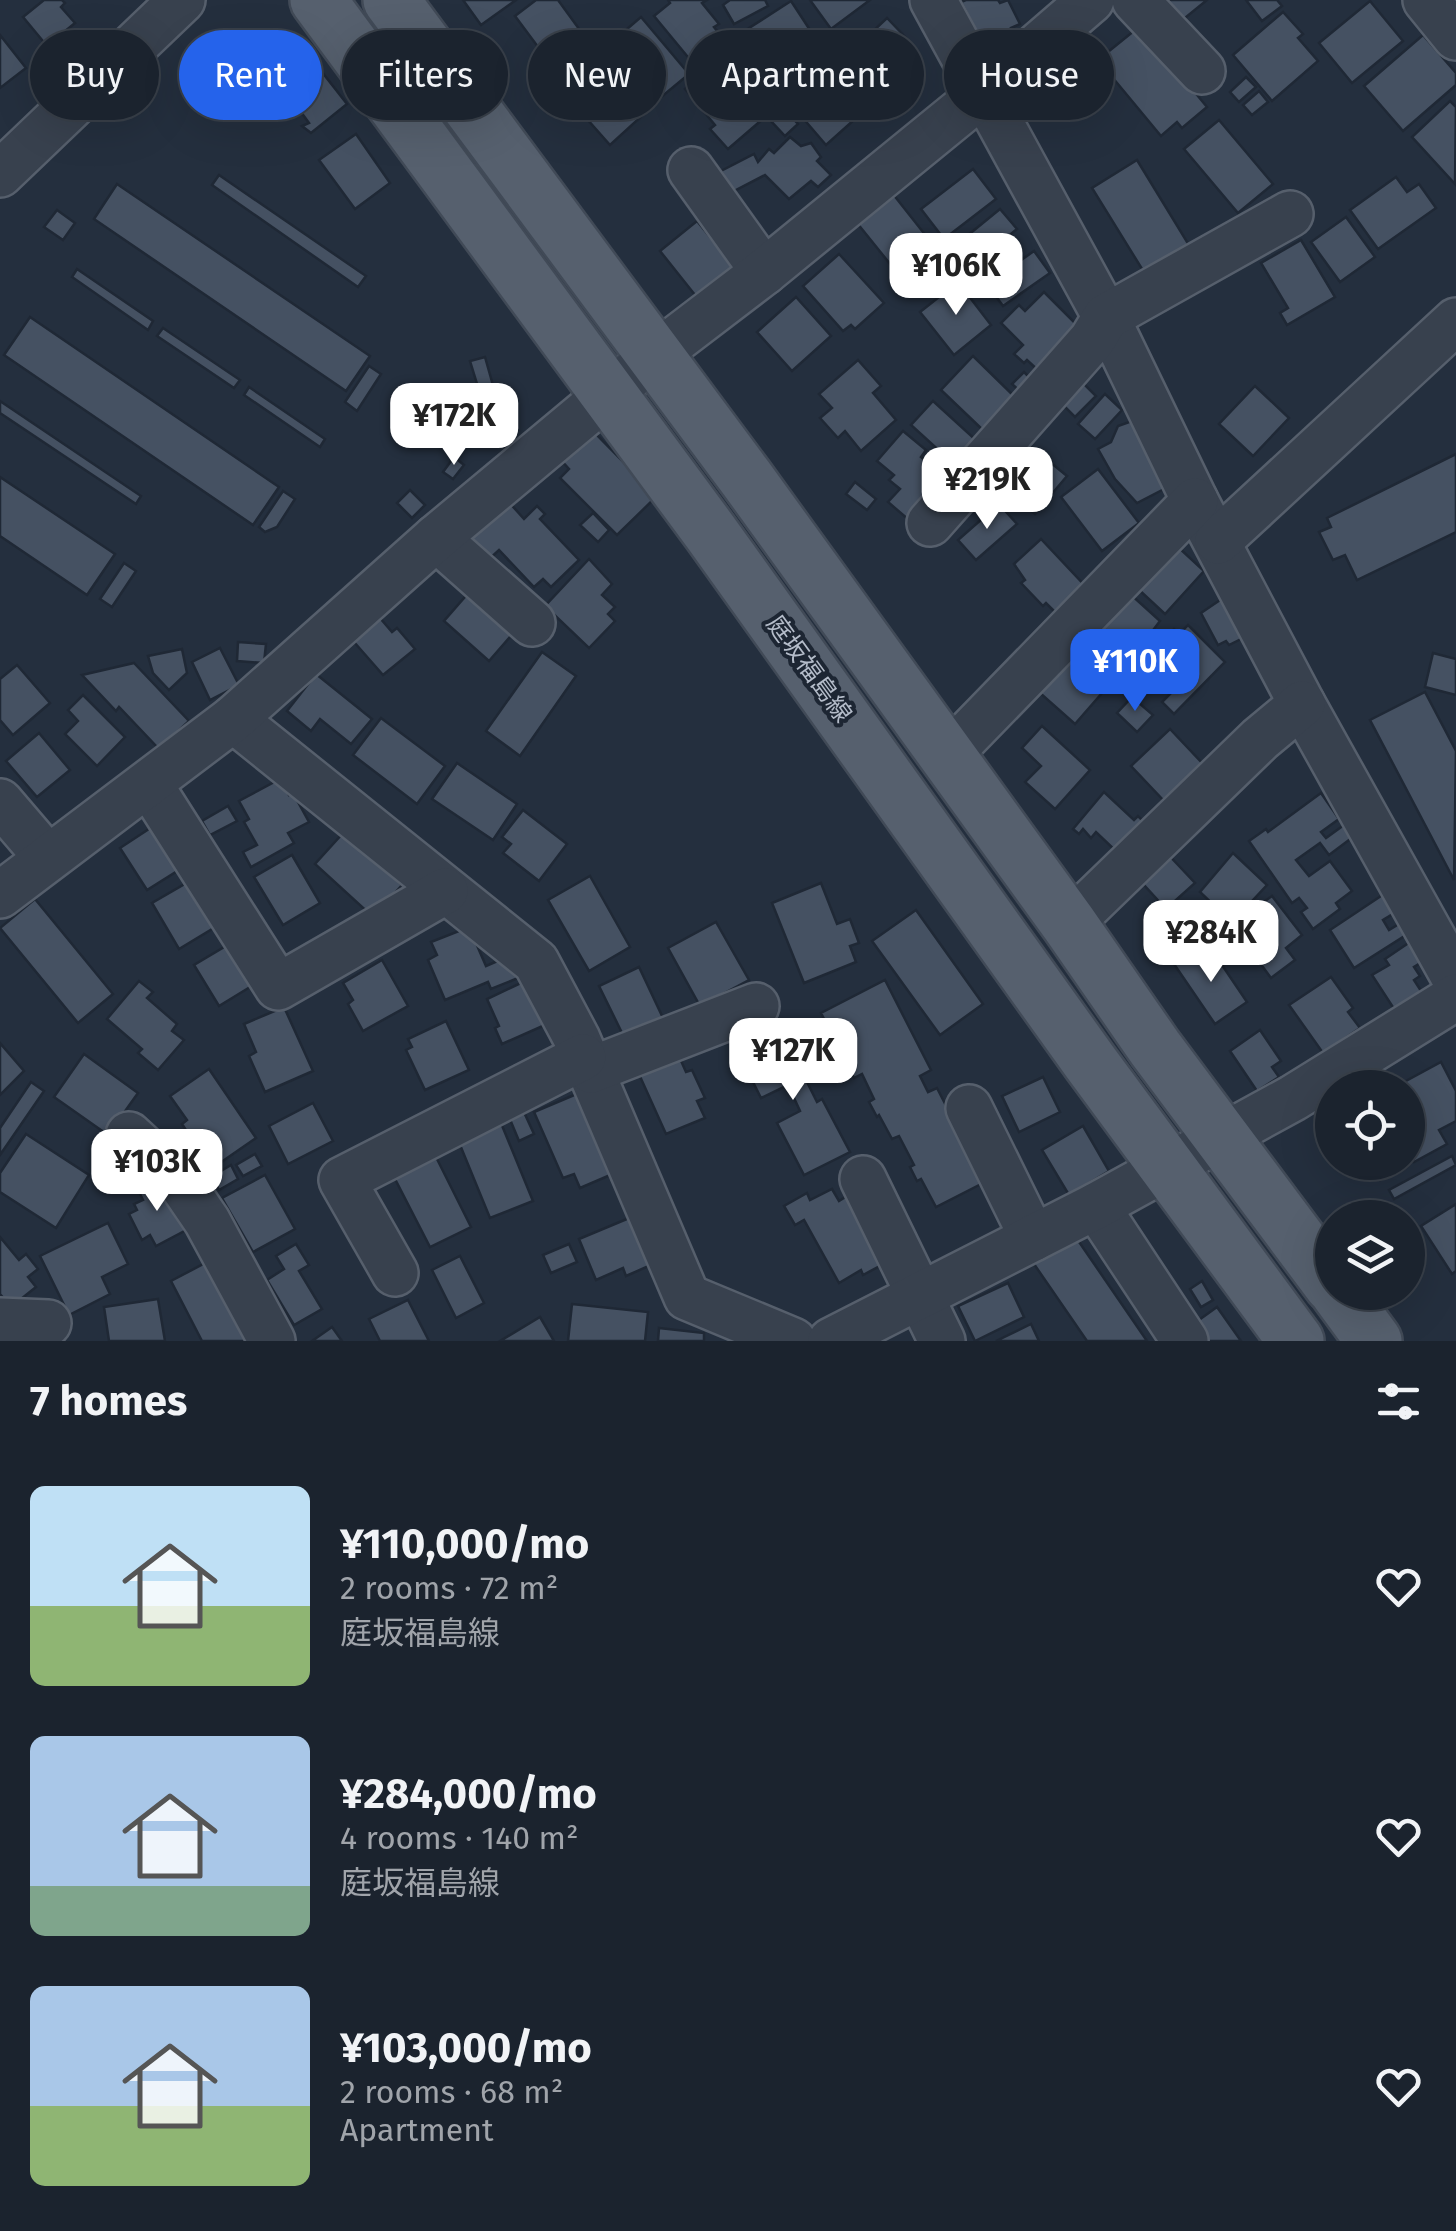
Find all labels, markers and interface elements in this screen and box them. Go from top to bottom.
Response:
chip: Buy [30,30,159,120]
chip: Rent [179,30,322,120]
chip: Filters [342,30,508,120]
chip: New [528,30,666,120]
chip: Apartment [686,30,924,120]
chip: House [944,30,1114,120]
pin: ¥106K [886,233,1026,318]
text: ¥106K [911,246,1001,284]
pin: ¥172K [384,383,524,468]
text: ¥172K [412,396,496,434]
pin: ¥219K [917,447,1057,532]
text: ¥219K [944,460,1030,498]
street label: 庭坂福島線 [760,610,858,728]
pin: ¥110K [1065,629,1205,714]
text: ¥110K [1092,642,1178,680]
pin: ¥284K [1141,900,1281,985]
text: ¥284K [1165,913,1257,951]
pin: ¥127K [723,1018,863,1103]
text: ¥127K [751,1031,835,1069]
map controls [1315,1070,1425,1310]
button: locate [1315,1070,1425,1180]
pin: ¥103K [87,1129,227,1214]
text: ¥103K [113,1142,201,1180]
button: layers [1315,1200,1425,1310]
icon: filters [1371,1374,1426,1429]
text: 7 homes [30,1376,187,1426]
text: ¥110,000/mo [340,1519,589,1569]
icon: home [110,1526,230,1646]
icon: heart [1371,1559,1426,1614]
text: 2 rooms · 72 m² [340,1569,558,1607]
text: 庭坂福島線 [340,1614,500,1652]
text: ¥284,000/mo [340,1769,597,1819]
icon: home [110,1776,230,1896]
icon: heart [1371,1809,1426,1864]
text: 4 rooms · 140 m² [340,1819,579,1857]
text: 庭坂福島線 [340,1864,500,1902]
text: ¥103,000/mo [340,2023,592,2073]
icon: home [110,2026,230,2146]
icon: heart [1371,2059,1426,2114]
text: 2 rooms · 68 m² [340,2073,563,2111]
text: Apartment [340,2111,494,2149]

